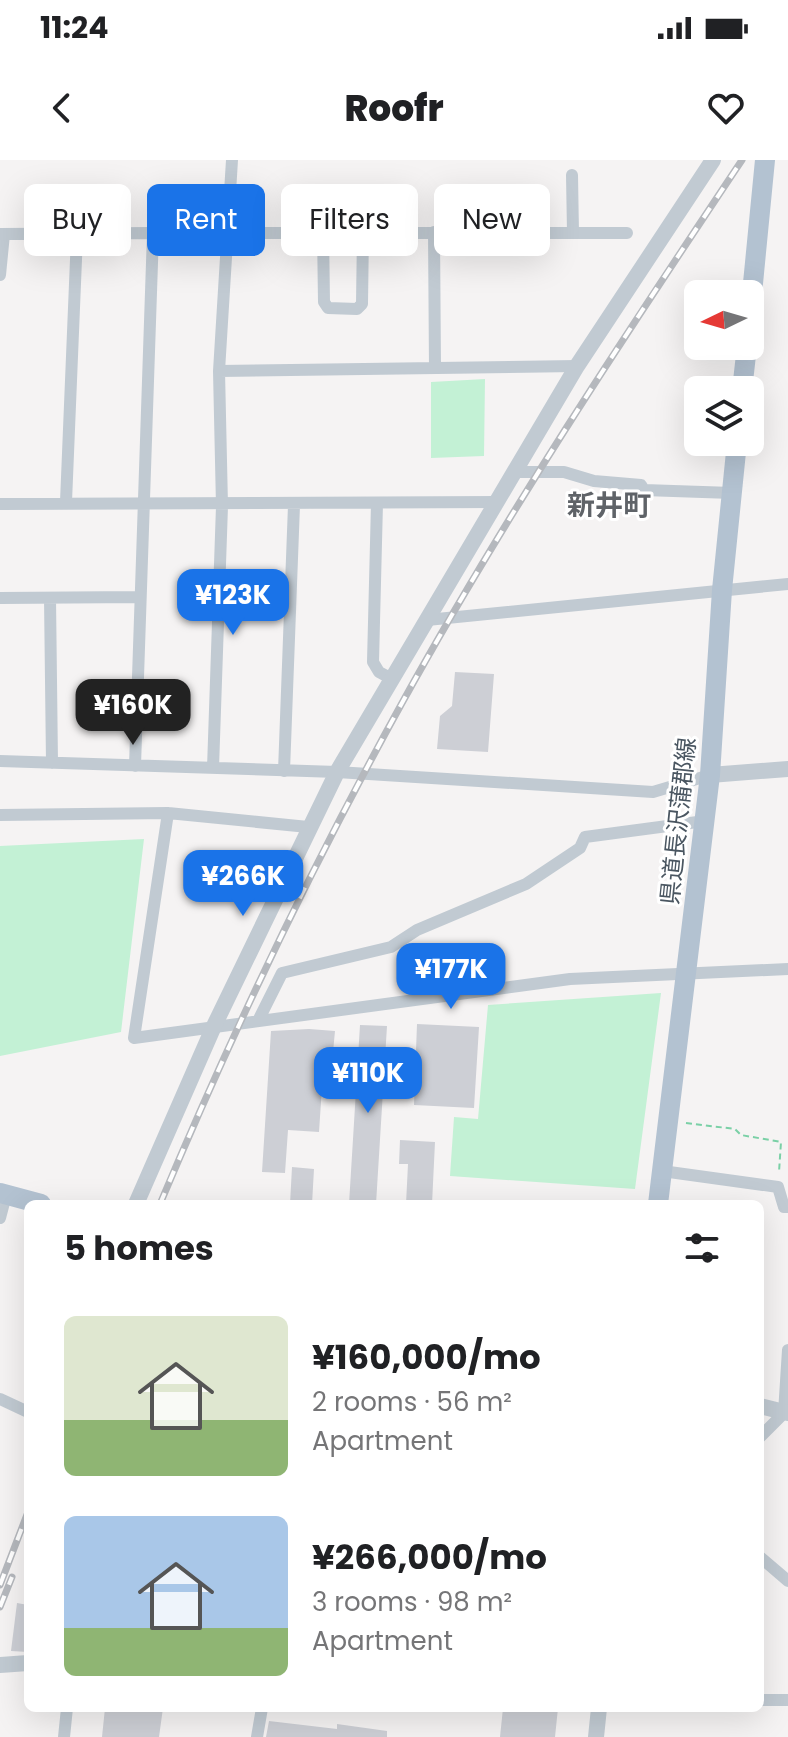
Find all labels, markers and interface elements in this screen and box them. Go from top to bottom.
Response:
text: 11:24 [40,6,109,49]
text: Roofr [344,83,444,134]
icon: back [40,86,84,130]
icon: heart [704,86,748,130]
chip: Buy [24,184,131,256]
chip: Rent [147,184,265,256]
chip: Filters [281,184,418,256]
chip: New [434,184,550,256]
north arrow [684,280,764,360]
map controls [684,280,764,456]
button: layers [684,376,764,456]
district label: 新井町 [567,486,651,525]
pin: ¥123K [177,569,289,637]
text: ¥123K [195,577,271,613]
pin: ¥160K [77,679,189,747]
text: ¥160K [94,687,172,723]
street label: 県道長沢蒲郡線 [653,736,703,906]
pin: ¥266K [187,850,299,918]
text: ¥266K [201,858,285,894]
pin: ¥177K [395,943,507,1011]
text: ¥177K [414,951,488,987]
pin: ¥110K [312,1047,424,1115]
text: ¥110K [332,1055,404,1091]
text: 5 homes [64,1224,214,1272]
icon: filters [680,1226,724,1270]
text: ¥160,000/mo [312,1333,541,1381]
icon: home [128,1348,224,1444]
text: 2 rooms · 56 m² [312,1384,512,1420]
text: Apartment [312,1423,453,1459]
text: ¥266,000/mo [312,1533,547,1581]
icon: home [128,1548,224,1644]
text: 3 rooms · 98 m² [312,1584,512,1620]
text: Apartment [312,1623,453,1659]

